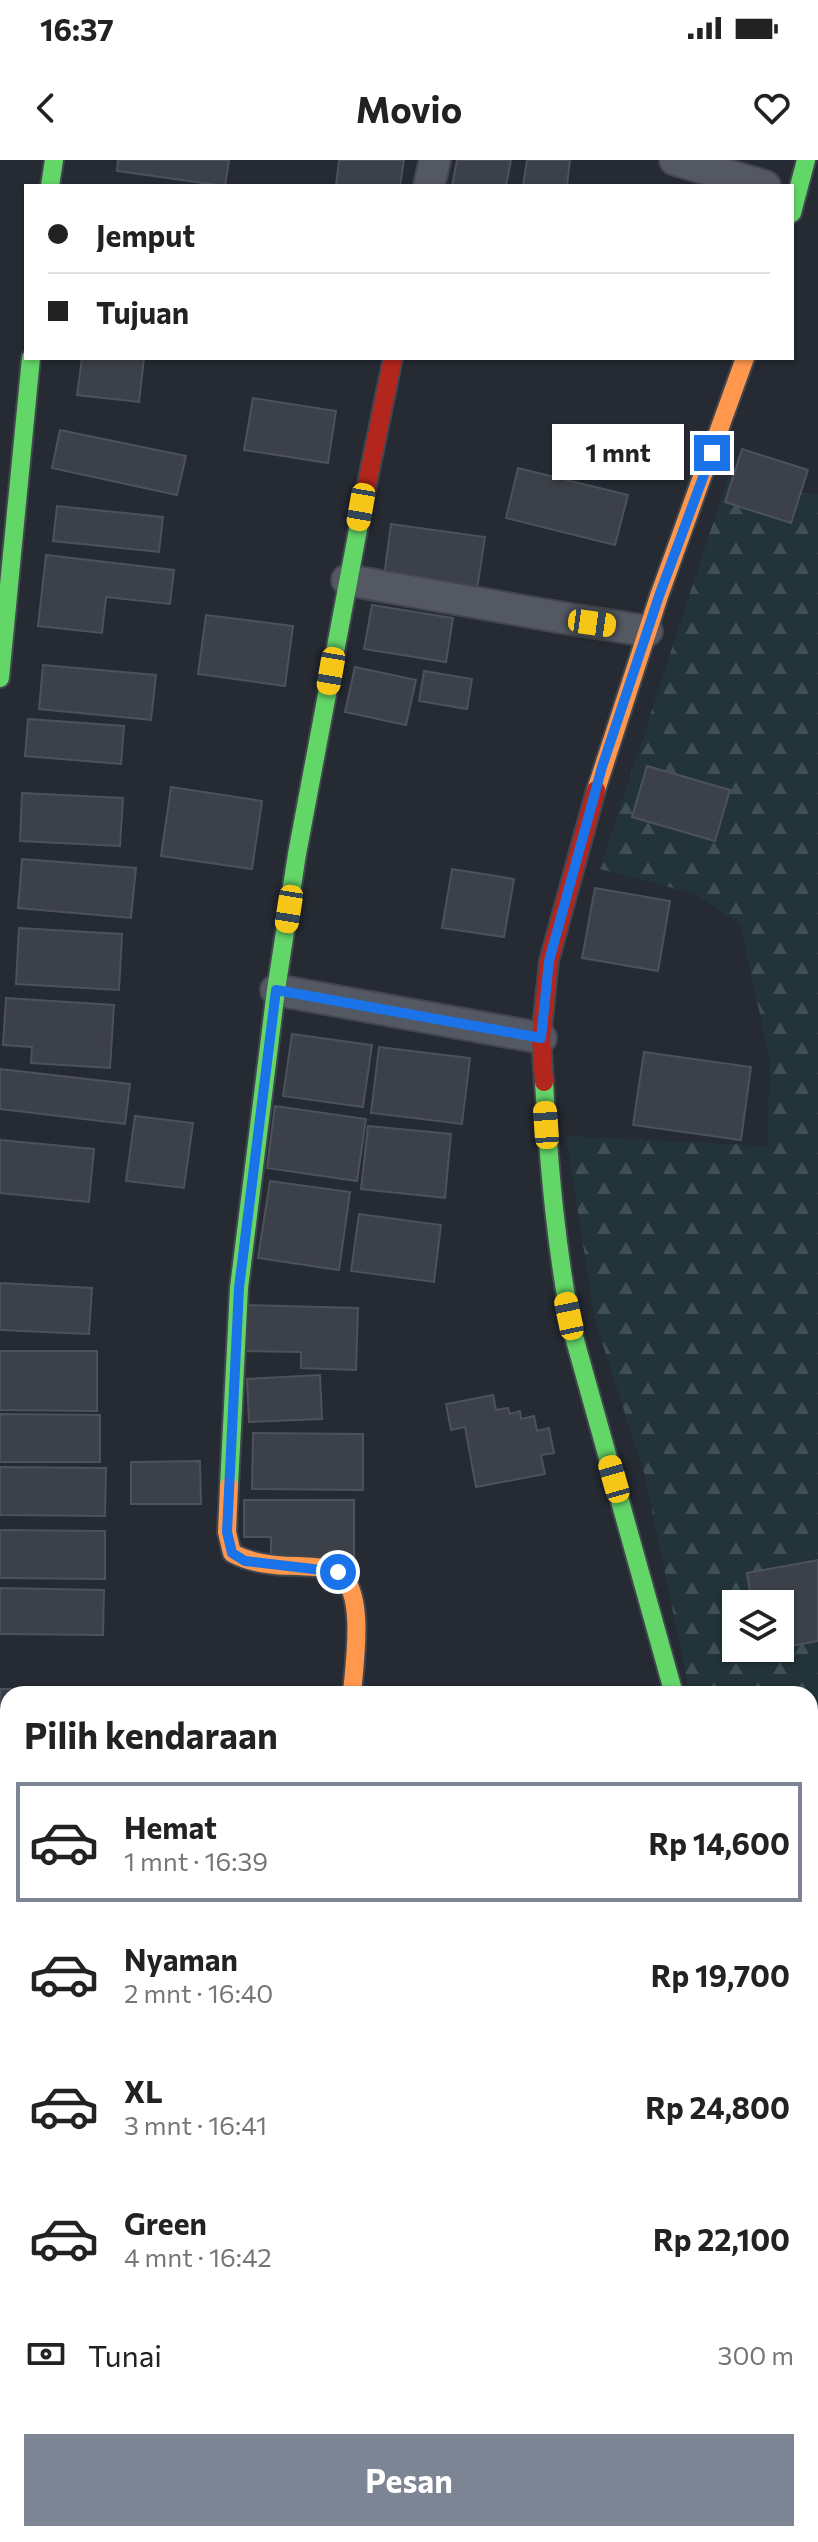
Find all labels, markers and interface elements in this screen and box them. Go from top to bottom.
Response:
text: 16:37 [40,10,114,47]
icon: back [24,86,68,130]
text: Movio [356,86,462,130]
icon: heart [750,86,794,130]
text: Jemput [96,216,195,253]
text: Tujuan [96,293,189,330]
callout: 1 mnt [552,425,684,481]
route end [694,435,730,471]
text: 1 mnt [585,436,651,467]
car [345,481,377,533]
car [567,608,617,638]
car [315,645,347,697]
car [273,883,305,935]
car [532,1100,560,1150]
car [552,1290,586,1342]
car [596,1453,632,1505]
route start [320,1554,356,1590]
map controls [722,1590,794,1662]
button: layers [722,1590,794,1662]
text: Pilih kendaraan [24,1712,278,1756]
icon: car [28,1806,100,1878]
text: Hemat [124,1808,217,1845]
text: Rp 14,600 [648,1824,790,1861]
text: 1 mnt · 16:39 [124,1845,268,1876]
icon: car [28,1938,100,2010]
text: Nyaman [124,1940,238,1977]
text: Rp 19,700 [651,1956,790,1993]
text: 2 mnt · 16:40 [124,1977,273,2008]
icon: car [28,2070,100,2142]
text: XL [124,2072,163,2109]
text: Rp 24,800 [645,2088,790,2125]
text: 3 mnt · 16:41 [124,2109,267,2140]
icon: car [28,2202,100,2274]
text: Green [124,2204,207,2241]
text: Rp 22,100 [653,2220,790,2257]
text: 4 mnt · 16:42 [124,2241,272,2272]
icon: cash [24,2332,68,2376]
text: Tunai [88,2336,162,2373]
text: 300 m [718,2339,794,2370]
button: Pesan [24,2434,794,2526]

